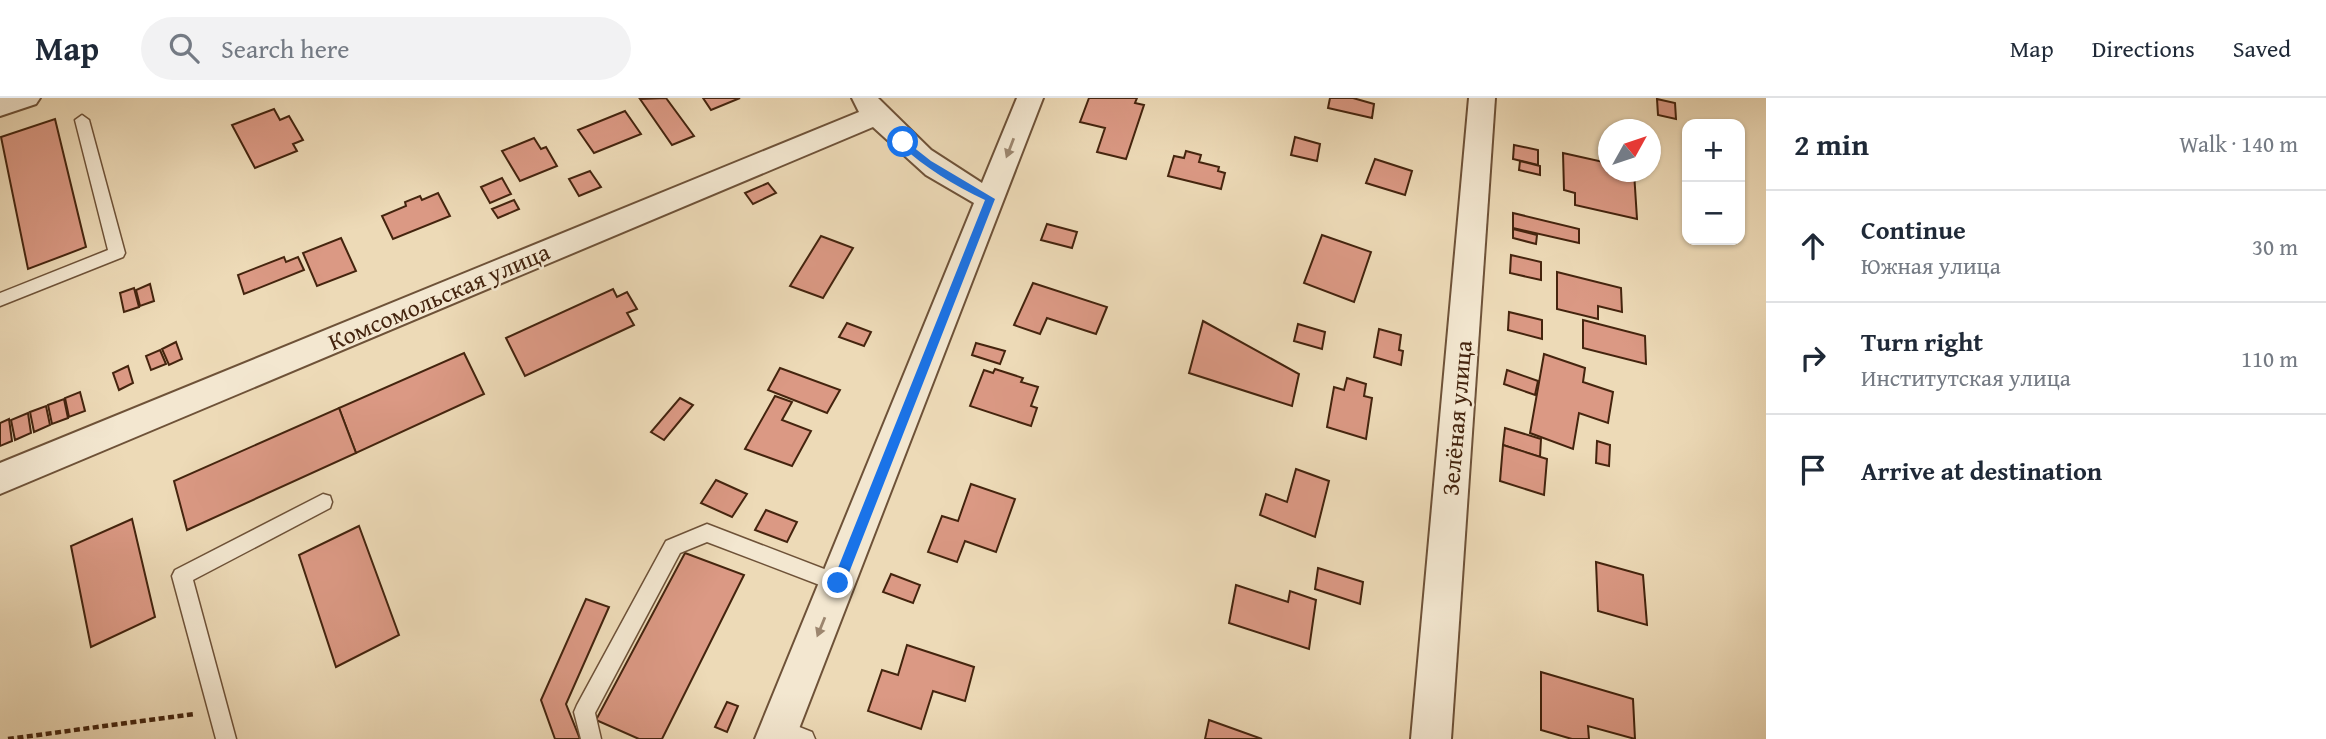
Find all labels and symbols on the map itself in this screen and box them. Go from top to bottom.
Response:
north arrow [1598,119,1661,182]
route start [887,126,918,157]
one-way arrow [1005,138,1016,159]
street label: Комсомольская улица [323,234,556,359]
street label: Зелёная улица [1432,338,1481,497]
route end [822,567,853,598]
one-way arrow [815,616,826,637]

